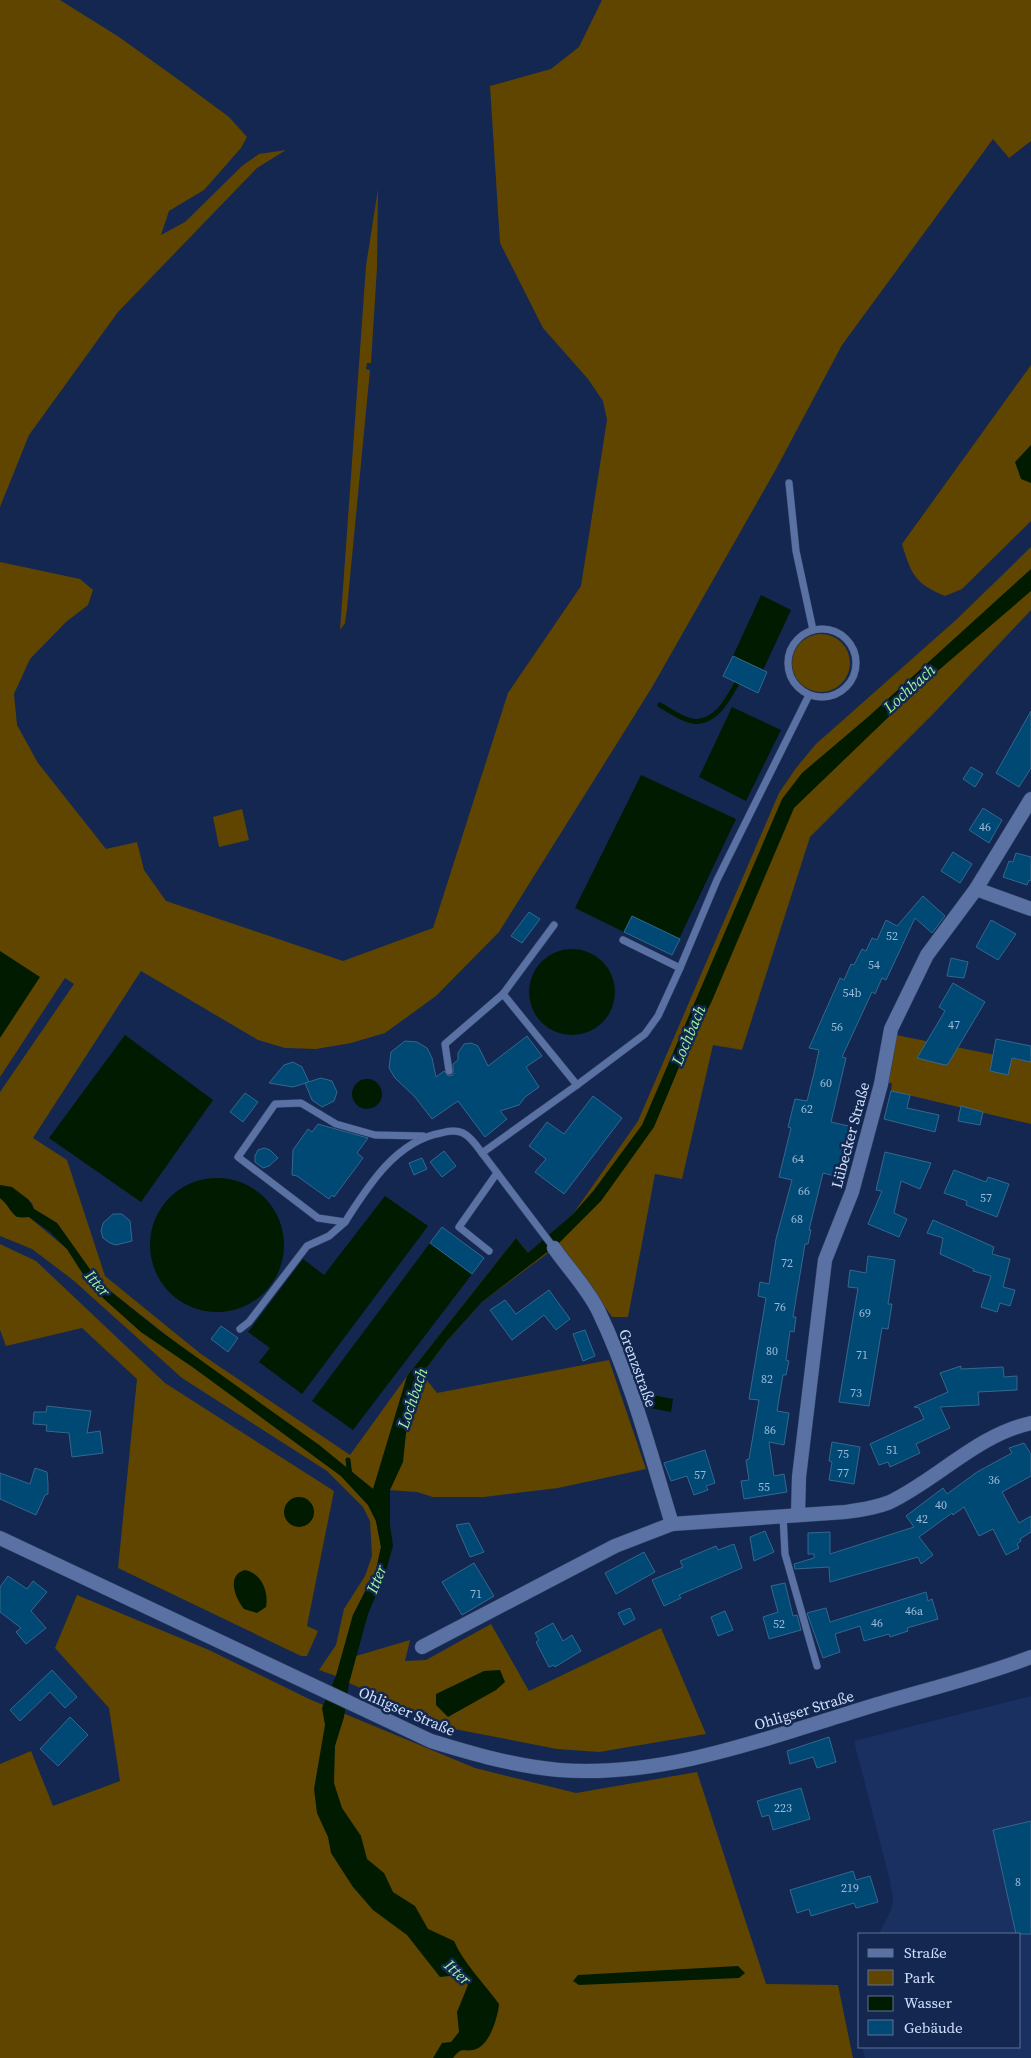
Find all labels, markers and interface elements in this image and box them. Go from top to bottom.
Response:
water label: Lochbach [878,659,940,718]
house number: 46 [979,819,991,835]
house number: 52 [886,928,898,944]
house number: 54 [868,957,880,973]
house number: 54b [843,985,862,1001]
water label: Lochbach [665,1001,711,1069]
house number: 47 [948,1017,960,1033]
house number: 56 [831,1019,843,1035]
house number: 60 [820,1075,832,1091]
street label: Lübecker Straße [826,1079,874,1190]
house number: 62 [801,1101,813,1117]
house number: 64 [792,1151,804,1167]
house number: 66 [798,1183,810,1199]
house number: 57 [980,1190,992,1206]
house number: 68 [791,1211,803,1227]
house number: 72 [781,1255,793,1271]
water label: Itter [80,1264,116,1301]
house number: 76 [774,1299,786,1315]
house number: 69 [859,1305,871,1321]
street label: Grenzstraße [614,1326,662,1410]
house number: 80 [766,1343,778,1359]
house number: 71 [856,1347,868,1363]
water label: Lochbach [391,1364,433,1432]
house number: 82 [761,1371,773,1387]
house number: 73 [850,1385,862,1401]
house number: 86 [764,1422,776,1438]
house number: 51 [886,1442,898,1458]
house number: 75 [837,1446,849,1462]
house number: 77 [837,1465,849,1481]
house number: 57 [694,1467,706,1483]
house number: 36 [988,1472,1000,1488]
house number: 55 [758,1479,770,1495]
house number: 40 [935,1497,947,1513]
house number: 42 [916,1511,928,1527]
water label: Itter [360,1561,392,1597]
house number: 71 [470,1586,482,1602]
house number: 46a [905,1603,924,1619]
house number: 46 [871,1615,883,1631]
house number: 52 [773,1616,785,1632]
street label: Ohligser Straße [355,1681,459,1741]
street label: Ohligser Straße [752,1685,857,1735]
house number: 223 [774,1800,792,1816]
house number: 8 [1015,1874,1021,1890]
house number: 219 [841,1880,859,1896]
legend [858,1933,1021,2048]
text: Straße [904,1942,947,1963]
water label: Itter [439,1954,476,1990]
text: Park [904,1967,936,1988]
text: Wasser [904,1992,953,2013]
text: Gebäude [904,2017,963,2038]

